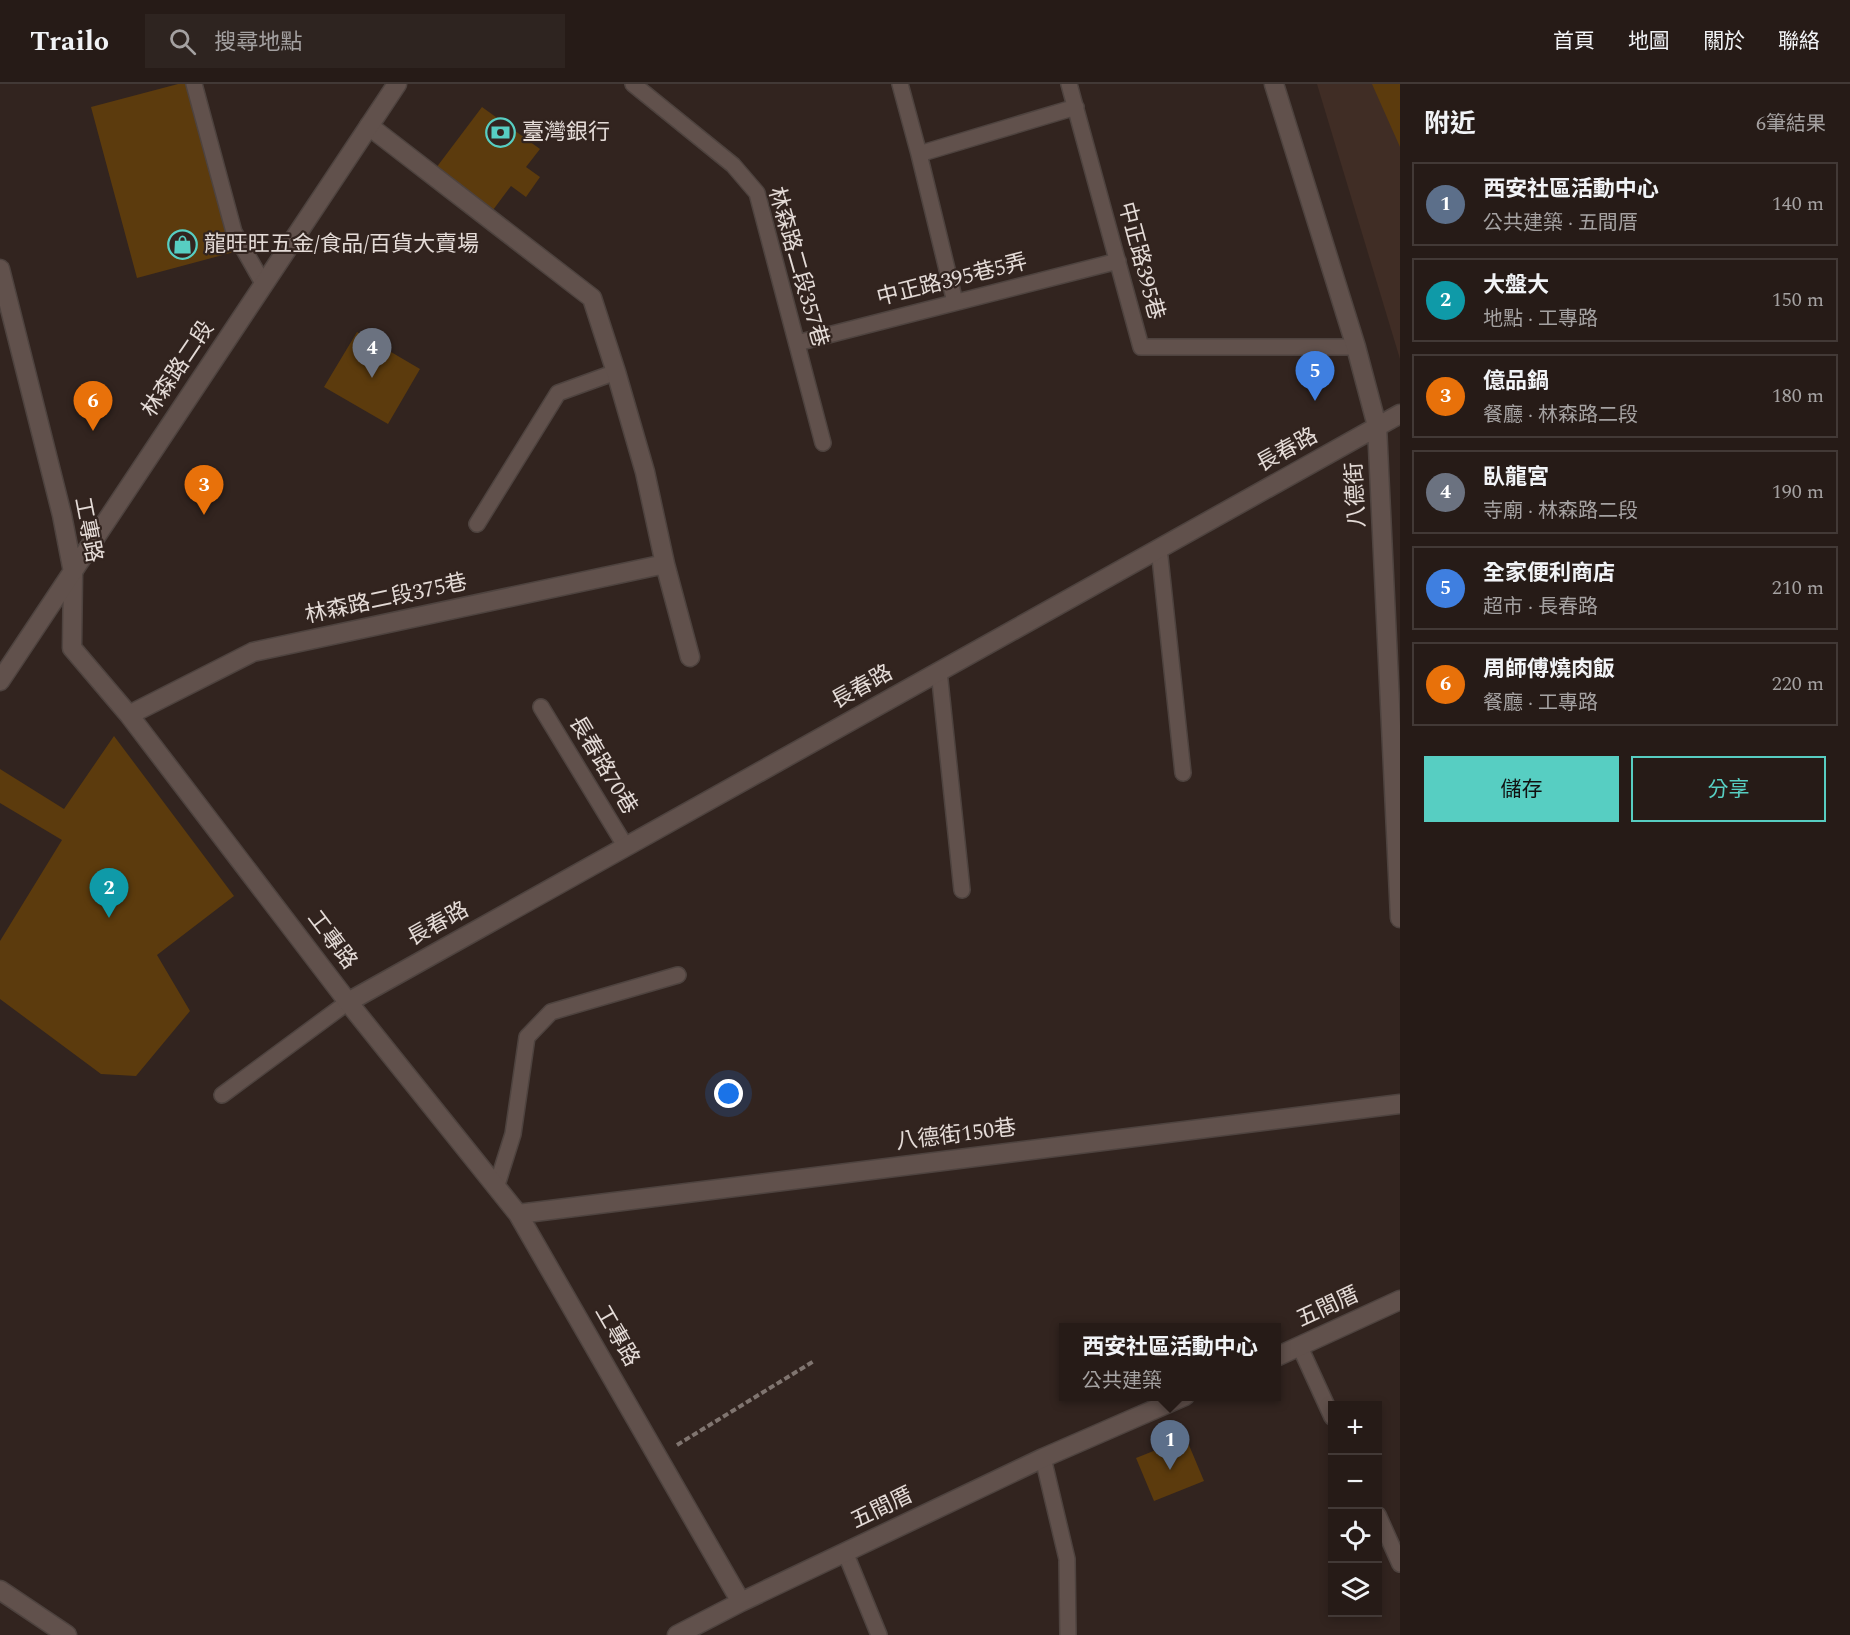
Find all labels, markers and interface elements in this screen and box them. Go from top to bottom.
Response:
search box [145,14,565,68]
text: Trailo [30,20,109,63]
icon: search [166,25,199,58]
text: 搜尋地點 [214,26,302,59]
text: 首頁 [1553,26,1595,58]
text: 地圖 [1628,26,1670,58]
text: 關於 [1703,26,1745,58]
text: 聯絡 [1778,26,1820,58]
text: 附近 [1424,104,1476,144]
text: 6筆結果 [1756,109,1826,139]
bank icon: 臺灣銀行 [485,116,517,148]
place label: 臺灣銀行 [522,116,610,149]
text: 西安社區活動中心 [1483,173,1659,206]
street label: 林森路二段357巷 [759,183,837,351]
text: 1 [1440,189,1451,219]
text: 140 m [1772,189,1824,219]
street label: 中正路395巷 [1109,198,1173,324]
text: 公共建築 · 五間厝 [1483,208,1638,238]
shop icon: 龍旺旺五金/食品/百貨大賣場 [167,228,199,260]
place label: 龍旺旺五金/食品/百貨大賣場 [204,228,479,261]
street label: 中正路395巷5弄 [873,245,1031,315]
text: 大盤大 [1483,269,1549,302]
text: 2 [1440,285,1451,315]
text: 150 m [1772,285,1824,315]
text: 地點 · 工專路 [1483,304,1598,334]
street label: 林森路二段 [134,314,222,424]
pin: 4 [352,328,392,378]
pin: 5 [1296,352,1334,401]
text: 億品鍋 [1483,365,1549,398]
text: 3 [1440,381,1451,411]
text: 180 m [1772,381,1824,411]
pin: 6 [74,382,112,431]
text: 餐廳 · 林森路二段 [1483,400,1638,430]
street label: 長春路 [1250,420,1324,480]
street label: 八德街 [1338,461,1374,529]
text: 臥龍宮 [1483,461,1549,494]
pin: 3 [184,466,224,515]
text: 4 [1440,477,1451,507]
text: 190 m [1772,477,1824,507]
street label: 工專路 [66,494,110,566]
text: 寺廟 · 林森路二段 [1483,496,1638,526]
text: 全家便利商店 [1483,557,1615,590]
street label: 林森路二段375巷 [302,566,470,632]
text: 5 [1440,573,1451,603]
text: 210 m [1772,573,1824,603]
text: 超市 · 長春路 [1483,592,1598,622]
text: 周師傅燒肉飯 [1483,653,1615,686]
street label: 長春路 [825,657,899,717]
text: 6 [1440,669,1451,699]
text: 220 m [1772,669,1824,699]
text: 餐廳 · 工專路 [1483,688,1598,718]
street label: 長春路70巷 [561,709,645,821]
button: 儲存 [1424,756,1619,822]
button: 分享 [1631,756,1826,822]
pin: 2 [90,868,128,918]
street label: 長春路 [401,894,475,954]
street label: 工專路 [299,904,365,976]
your location [714,1079,743,1108]
street label: 八德街150巷 [894,1111,1018,1159]
street label: 五間厝 [1291,1278,1365,1336]
street label: 工專路 [586,1299,648,1373]
popup [1059,1323,1281,1401]
text: 西安社區活動中心 [1082,1331,1258,1364]
text: 公共建築 [1082,1366,1162,1396]
map controls [1328,1401,1382,1617]
button: + [1328,1401,1382,1455]
pin: 1 [1150,1420,1190,1470]
button: − [1328,1455,1382,1509]
street label: 五間厝 [845,1479,919,1537]
button: locate [1328,1509,1382,1563]
button: layers [1328,1563,1382,1617]

